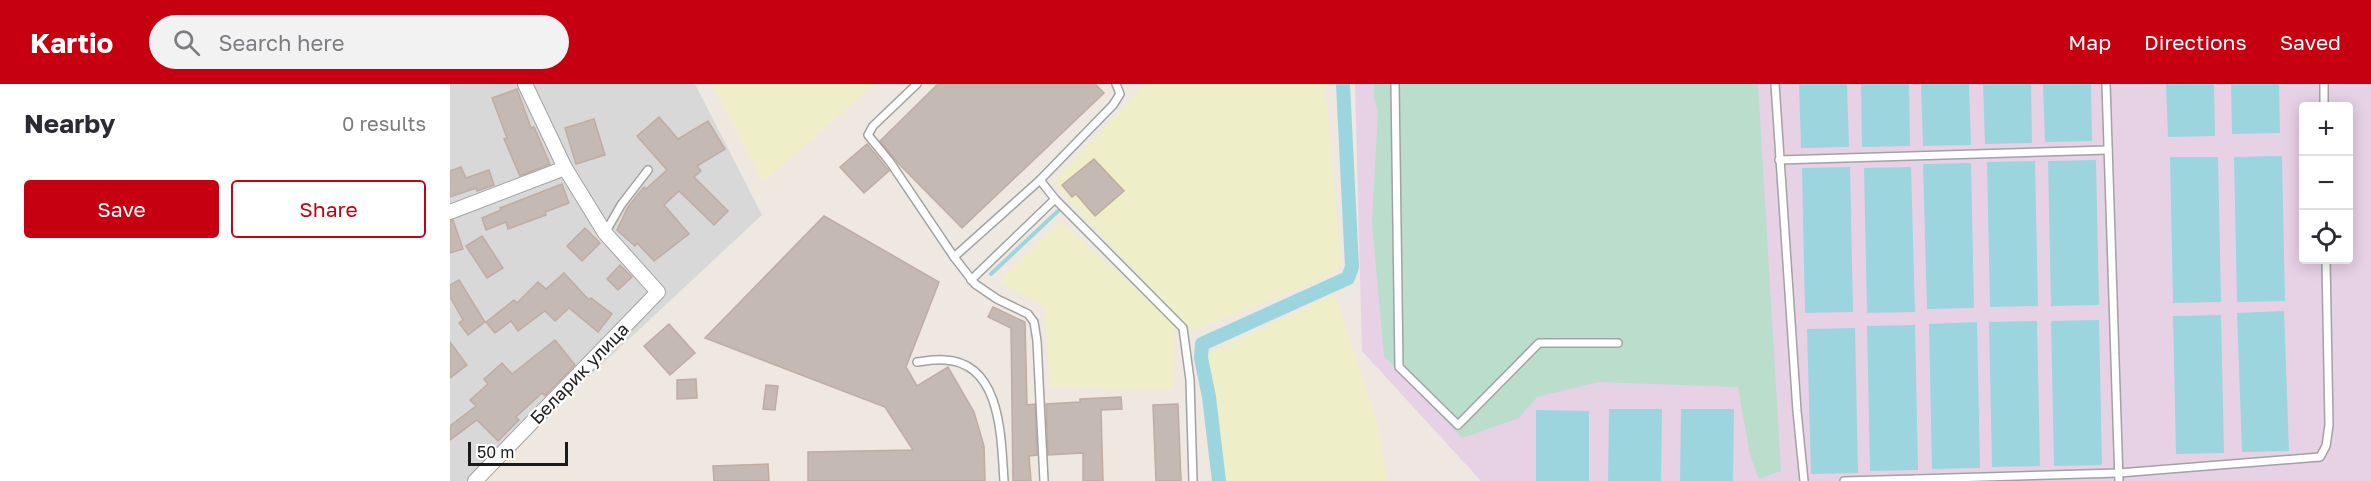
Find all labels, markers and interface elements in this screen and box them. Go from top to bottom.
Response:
search box [149,15,569,69]
text: Kartio [30,26,113,59]
icon: search [170,26,203,59]
text: Search here [218,29,344,56]
text: Map [2068,29,2111,55]
text: Directions [2144,29,2247,55]
text: Saved [2280,29,2341,55]
map controls [2299,102,2353,264]
button: + [2299,102,2353,156]
text: Nearby [24,108,115,139]
text: 0 results [342,111,426,135]
button: − [2299,156,2353,210]
button: Save [24,180,219,238]
button: Share [231,180,426,238]
button: locate [2299,210,2353,264]
street label: Беларик улица [525,318,633,428]
scale bar [468,439,568,466]
text: 50 m [477,442,514,462]

